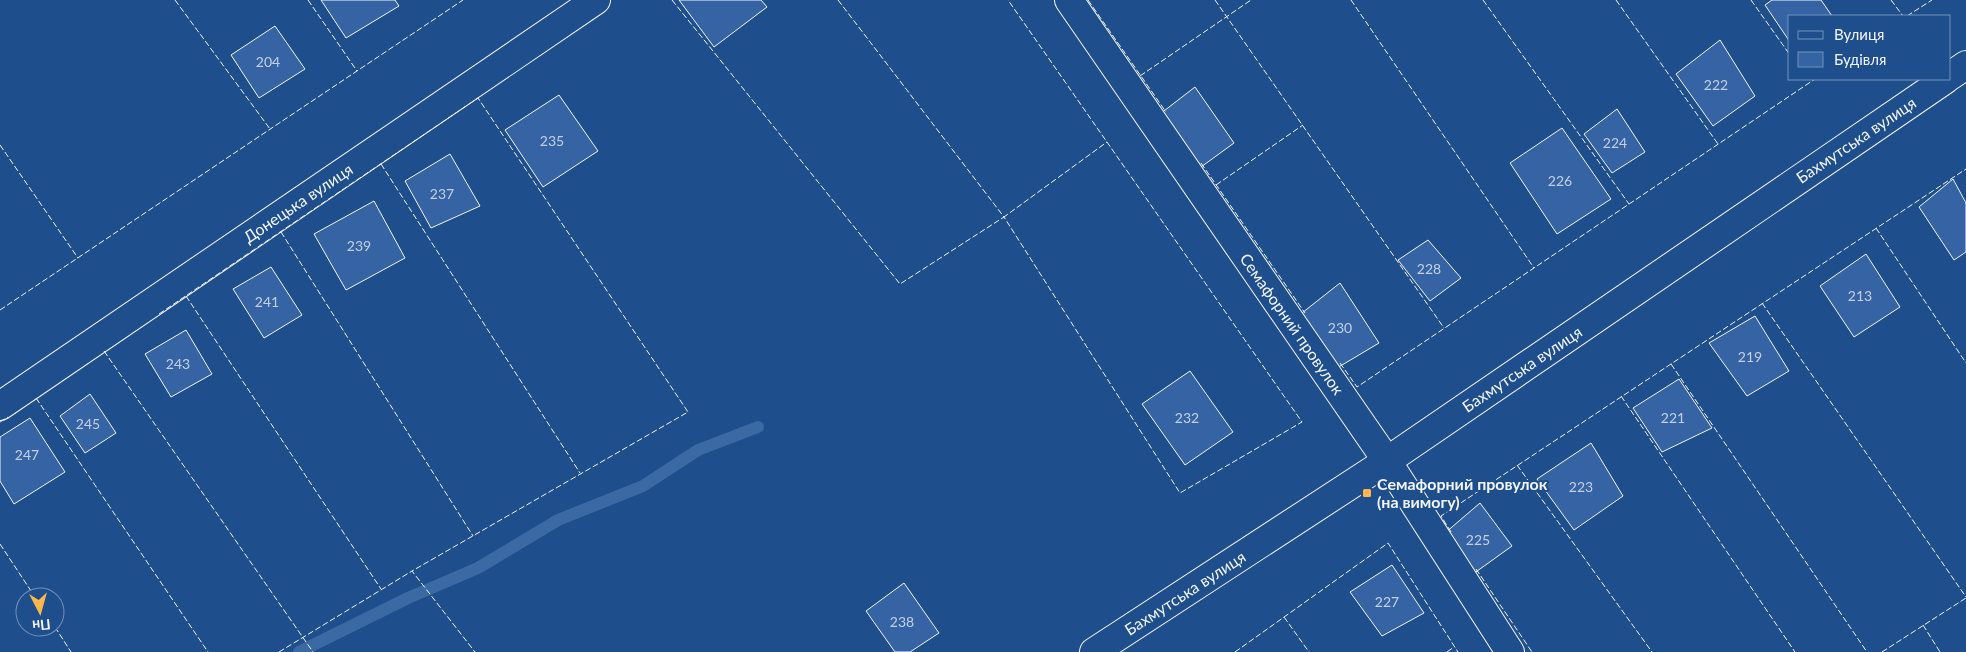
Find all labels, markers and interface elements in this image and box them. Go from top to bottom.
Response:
legend [1788,15,1951,80]
text: Вулиця [1834,25,1884,43]
text: Будівля [1834,50,1886,68]
house number: 204 [256,53,280,70]
house number: 222 [1704,76,1728,93]
street label: Бахмутська вулиця [1792,93,1919,187]
house number: 235 [540,132,564,149]
house number: 224 [1603,134,1627,151]
street label: Донецька вулиця [239,159,356,246]
house number: 226 [1548,172,1572,189]
house number: 237 [430,185,454,202]
house number: 239 [347,237,371,254]
street label: Семафорний провулок [1236,249,1349,399]
house number: 228 [1417,260,1441,277]
house number: 213 [1848,287,1872,304]
house number: 241 [255,293,279,310]
house number: 230 [1328,319,1352,336]
street label: Бахмутська вулиця [1458,322,1585,416]
house number: 219 [1738,348,1762,365]
house number: 243 [166,355,190,372]
house number: 232 [1175,409,1199,426]
house number: 221 [1661,409,1685,426]
house number: 245 [76,415,100,432]
house number: 247 [15,446,39,463]
place label: Семафорний провулок (на вимогу) [1377,474,1548,511]
house number: 223 [1569,478,1593,495]
marker: Семафорний провулок (на вимогу) [1361,487,1373,499]
house number: 225 [1466,531,1490,548]
street label: Бахмутська вулиця [1121,546,1249,639]
north arrow [15,587,65,637]
house number: 227 [1375,593,1399,610]
house number: 238 [890,613,914,630]
text: Пн [31,616,51,635]

